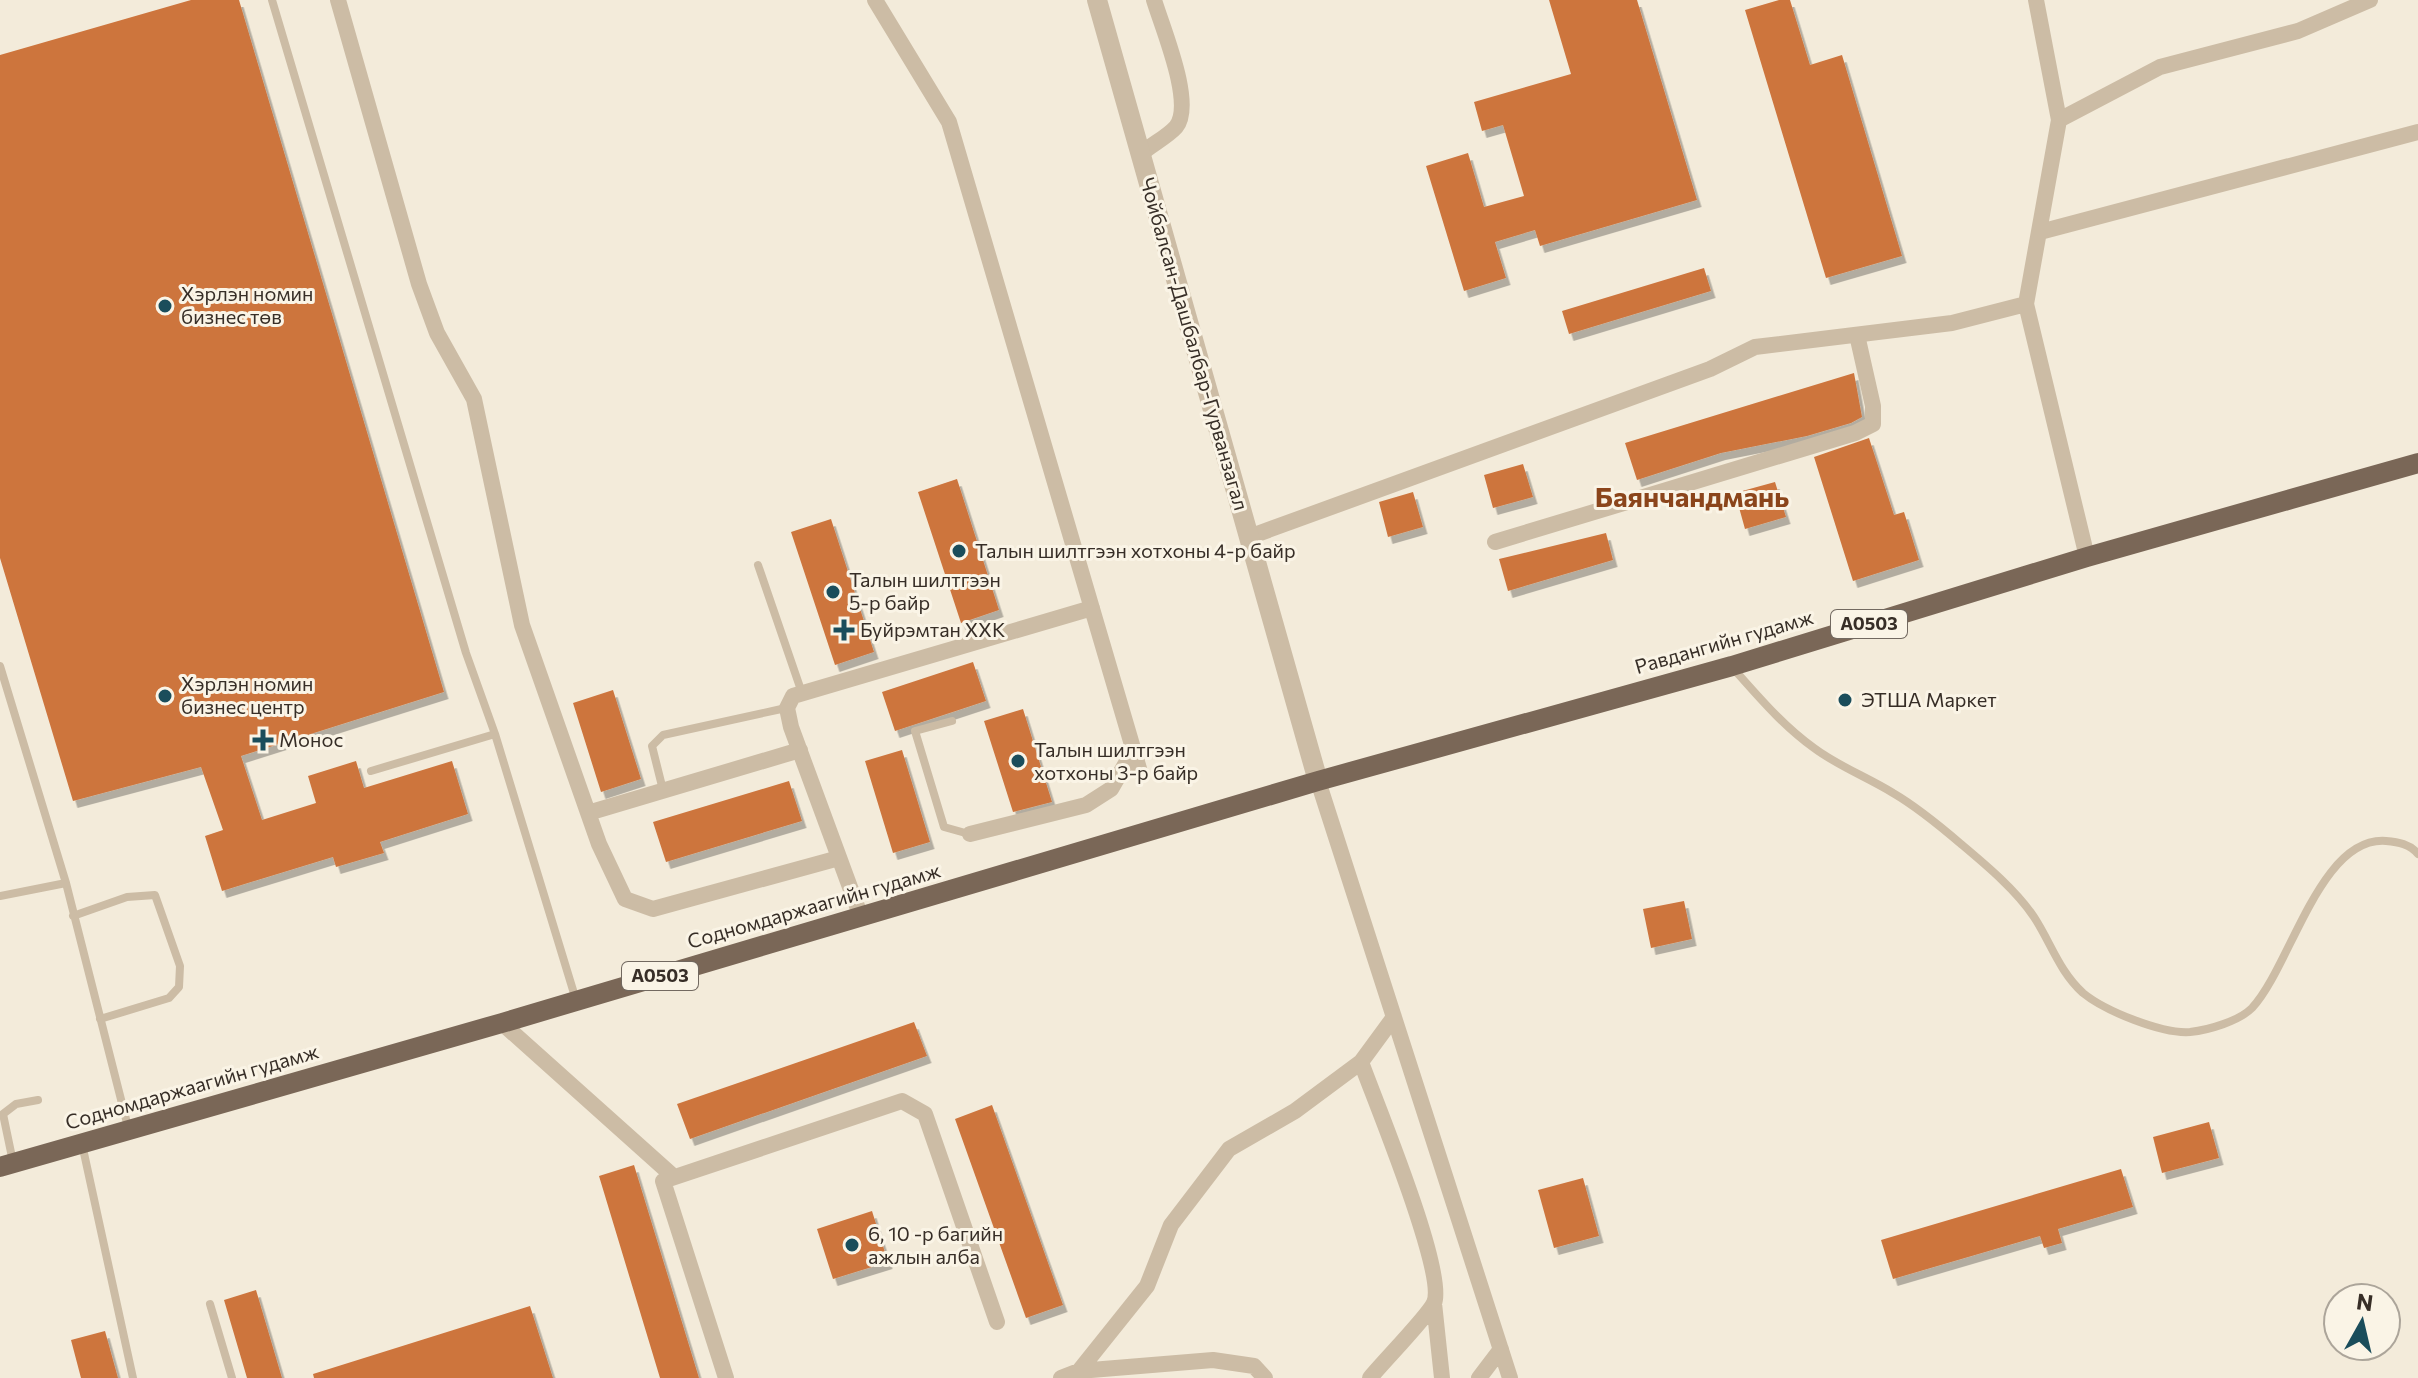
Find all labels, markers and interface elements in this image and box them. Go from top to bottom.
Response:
street label: Чойбалсан-Дашбалбар-Гурванзагал [1136,175,1254,513]
place label: Хэрлэн номин бизнес төв [181,281,313,328]
marker: Хэрлэн номин бизнес төв [156,297,174,315]
district label: Баянчандмань [1595,479,1789,513]
place label: Талын шилтгээн хотхоны 4-р байр [975,538,1296,562]
marker: Талын шилтгээн хотхоны 4-р байр [950,542,968,560]
place label: Талын шилтгээн 5-р байр [849,567,1001,614]
marker: Талын шилтгээн 5-р байр [824,583,842,601]
street label: Равдангийн гудамж [1632,604,1816,678]
road number: A0503 [1831,610,1907,638]
place label: Буйрэмтан ХХК [860,617,1005,641]
marker: Буйрэмтан ХХК [835,621,853,639]
place label: Хэрлэн номин бизнес центр [181,671,313,718]
marker: Хэрлэн номин бизнес центр [156,687,174,705]
place label: ЭТША Маркет [1861,687,1997,711]
marker: ЭТША Маркет [1836,691,1854,709]
place label: Монос [279,727,343,751]
marker: Монос [254,731,272,749]
place label: Талын шилтгээн хотхоны 3-р байр [1034,737,1198,784]
marker: Талын шилтгээн хотхоны 3-р байр [1009,752,1027,770]
street label: Содномдаржаагийн гудамж [684,857,943,953]
road number: A0503 [622,962,698,990]
street label: Содномдаржаагийн гудамж [62,1038,321,1134]
place label: 6, 10 -р багийн ажлын алба [868,1221,1003,1268]
marker: 6, 10 -р багийн ажлын алба [843,1236,861,1254]
north arrow [2322,1282,2402,1362]
text: N [2355,1287,2375,1316]

